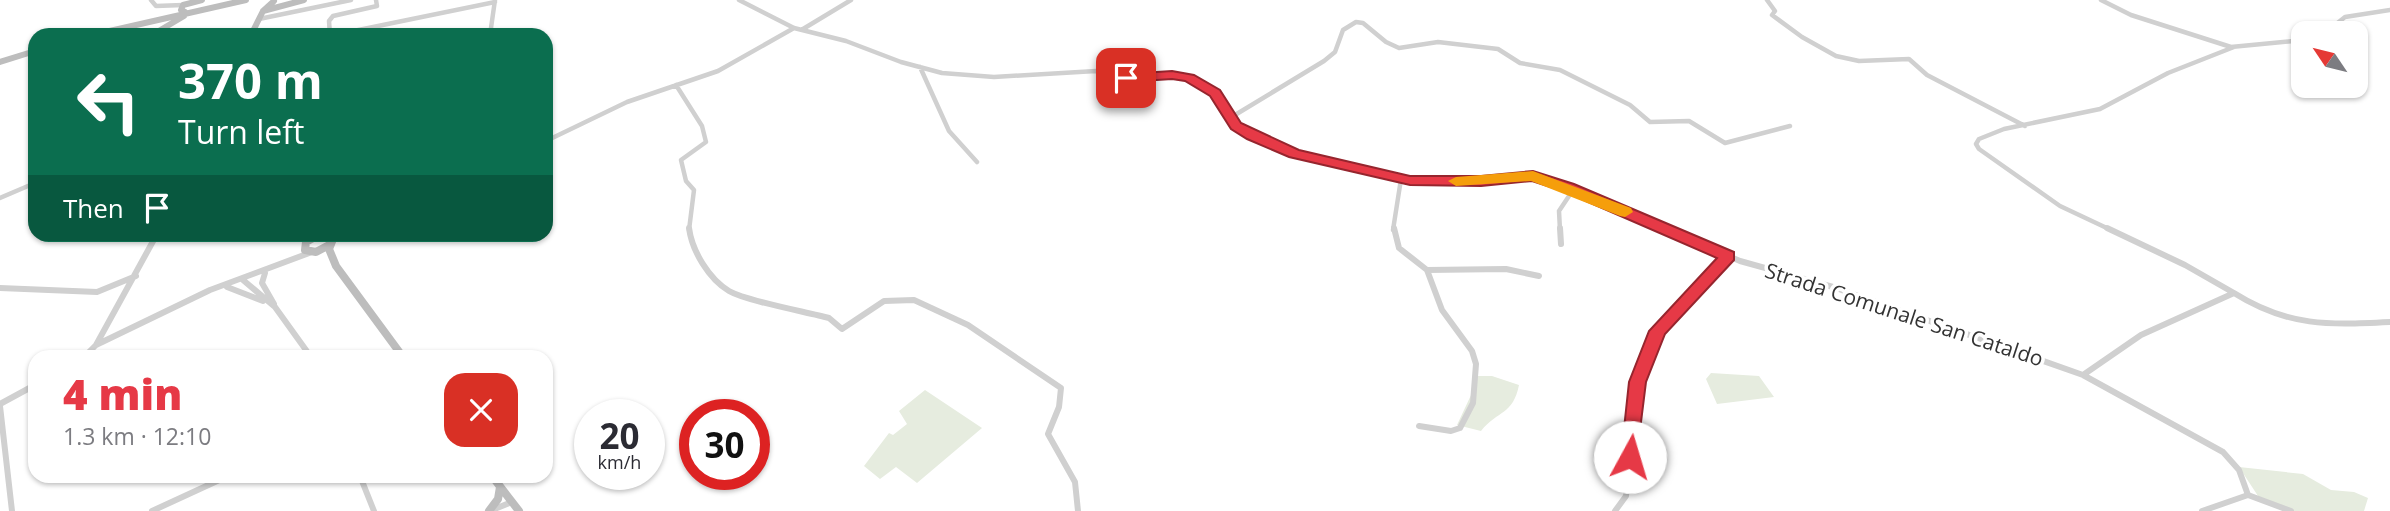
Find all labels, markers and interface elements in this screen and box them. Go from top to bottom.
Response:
north arrow [2291,21,2368,98]
map controls [2291,21,2368,98]
text: 370 m [178,47,323,113]
pin [1096,48,1156,108]
icon: left [63,56,154,147]
icon: arrive [1107,59,1145,97]
text: Turn left [178,110,304,153]
icon: arrive [138,189,176,227]
text: Then [63,190,124,226]
street label: Strada Comunale San Cataldo [1762,256,2047,372]
text: 4 min [63,365,182,422]
button: close [444,373,518,447]
speed limit sign: 30 [679,399,770,490]
text: 20 [599,412,640,459]
text: 1.3 km · 12:10 [63,420,211,452]
position arrow [1593,420,1667,494]
text: km/h [598,450,641,474]

